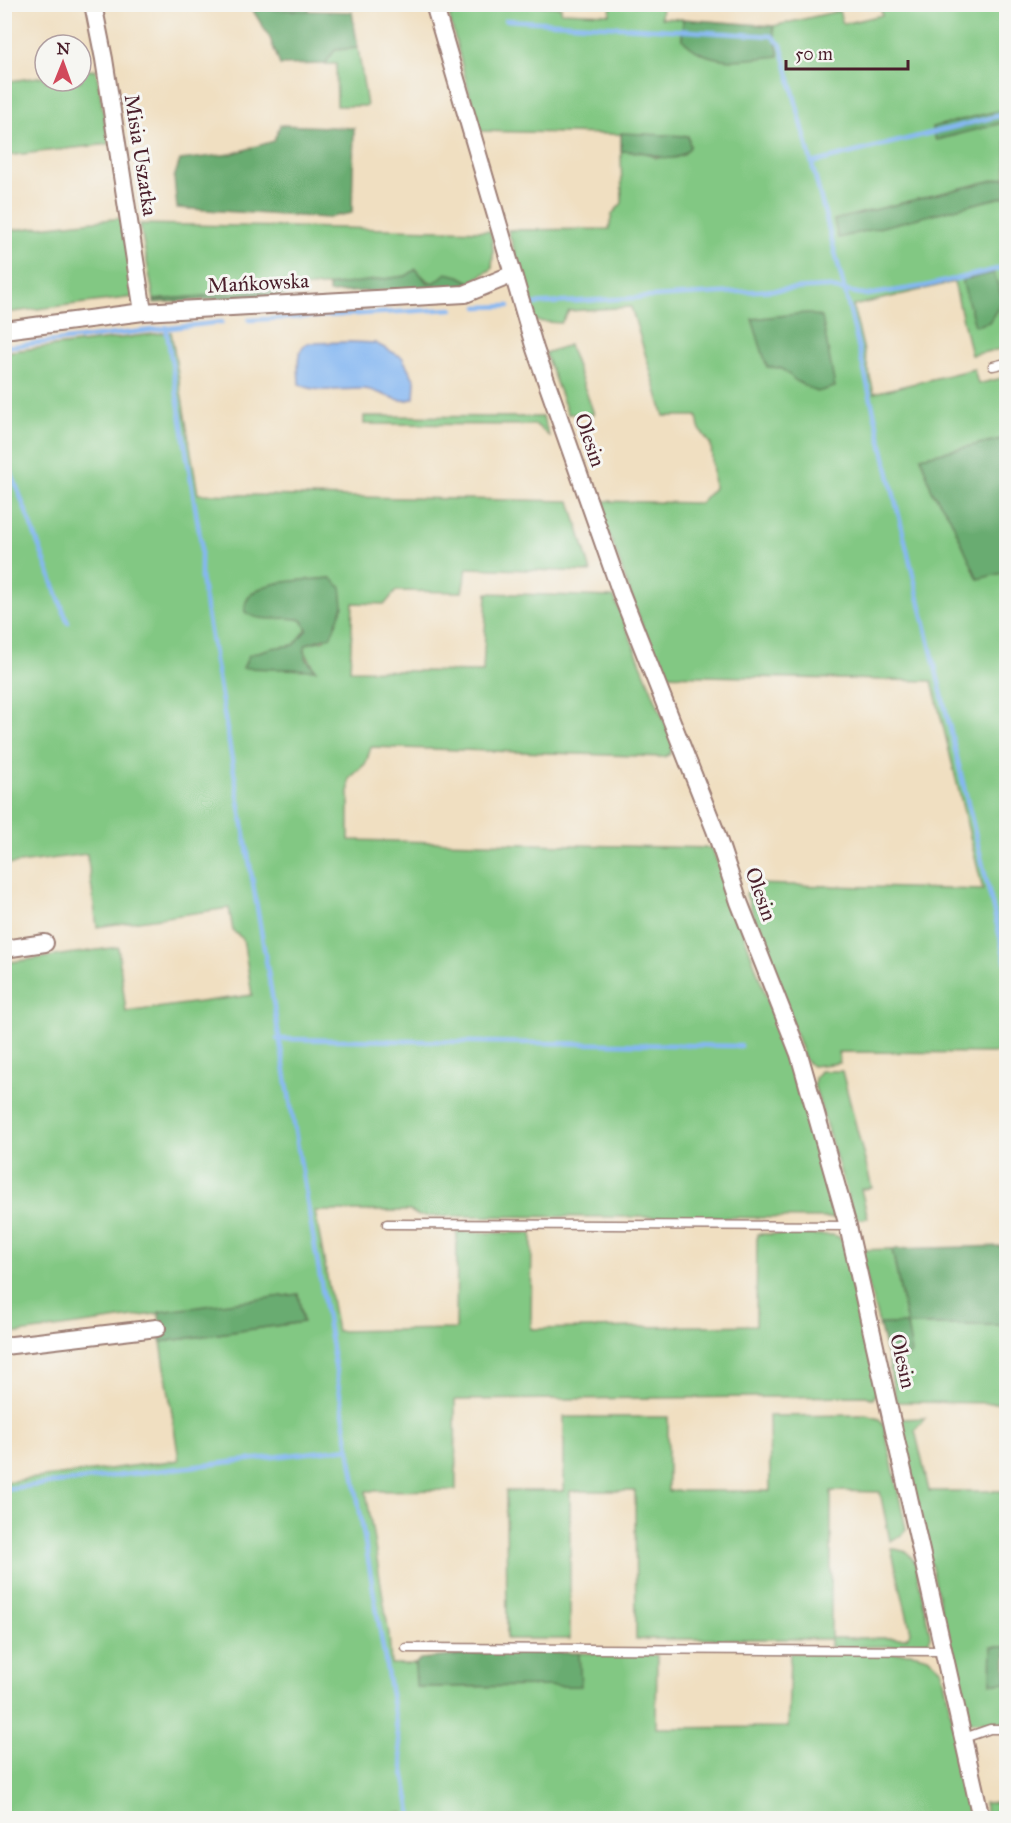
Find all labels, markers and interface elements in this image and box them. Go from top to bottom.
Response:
north arrow [33,33,93,93]
scale bar [786,33,908,71]
text: N [56,39,71,58]
text: 50 m [795,43,833,65]
street label: Misia Uszatka [119,92,163,218]
street label: Mańkowska [206,267,310,299]
street label: Olesin [569,410,611,470]
street label: Olesin [739,864,783,924]
street label: Olesin [884,1331,922,1391]

